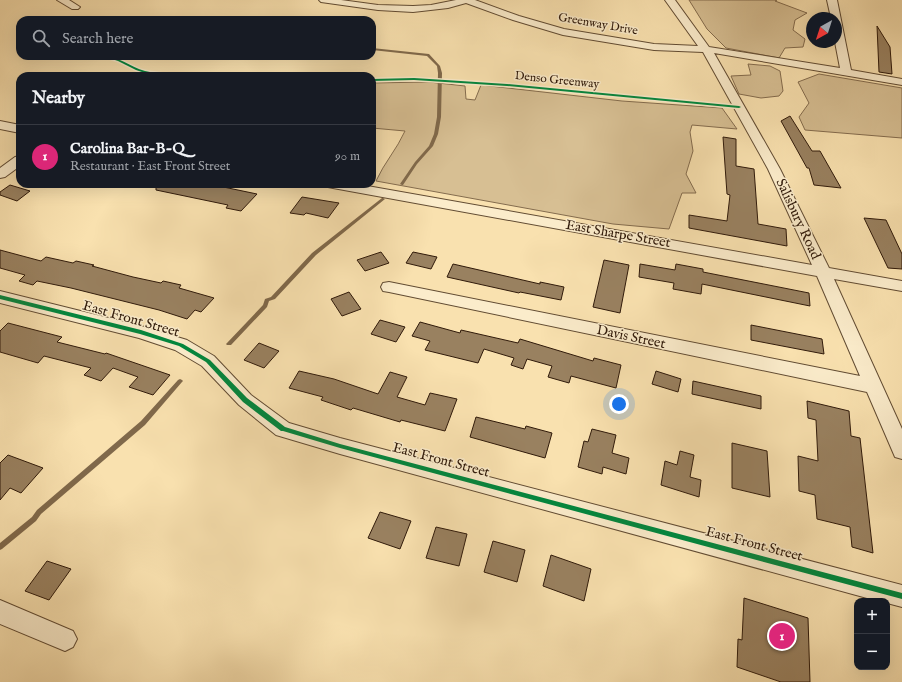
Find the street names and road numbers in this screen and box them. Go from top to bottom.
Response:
street label: Greenway Drive [557,10,639,38]
street label: Denso Greenway [514,68,600,92]
street label: Salisbury Road [771,176,825,263]
street label: East Sharpe Street [564,216,672,252]
street label: East Front Street [80,297,182,341]
street label: Davis Street [595,321,667,353]
street label: East Front Street [390,438,492,482]
street label: East Front Street [703,522,805,566]

